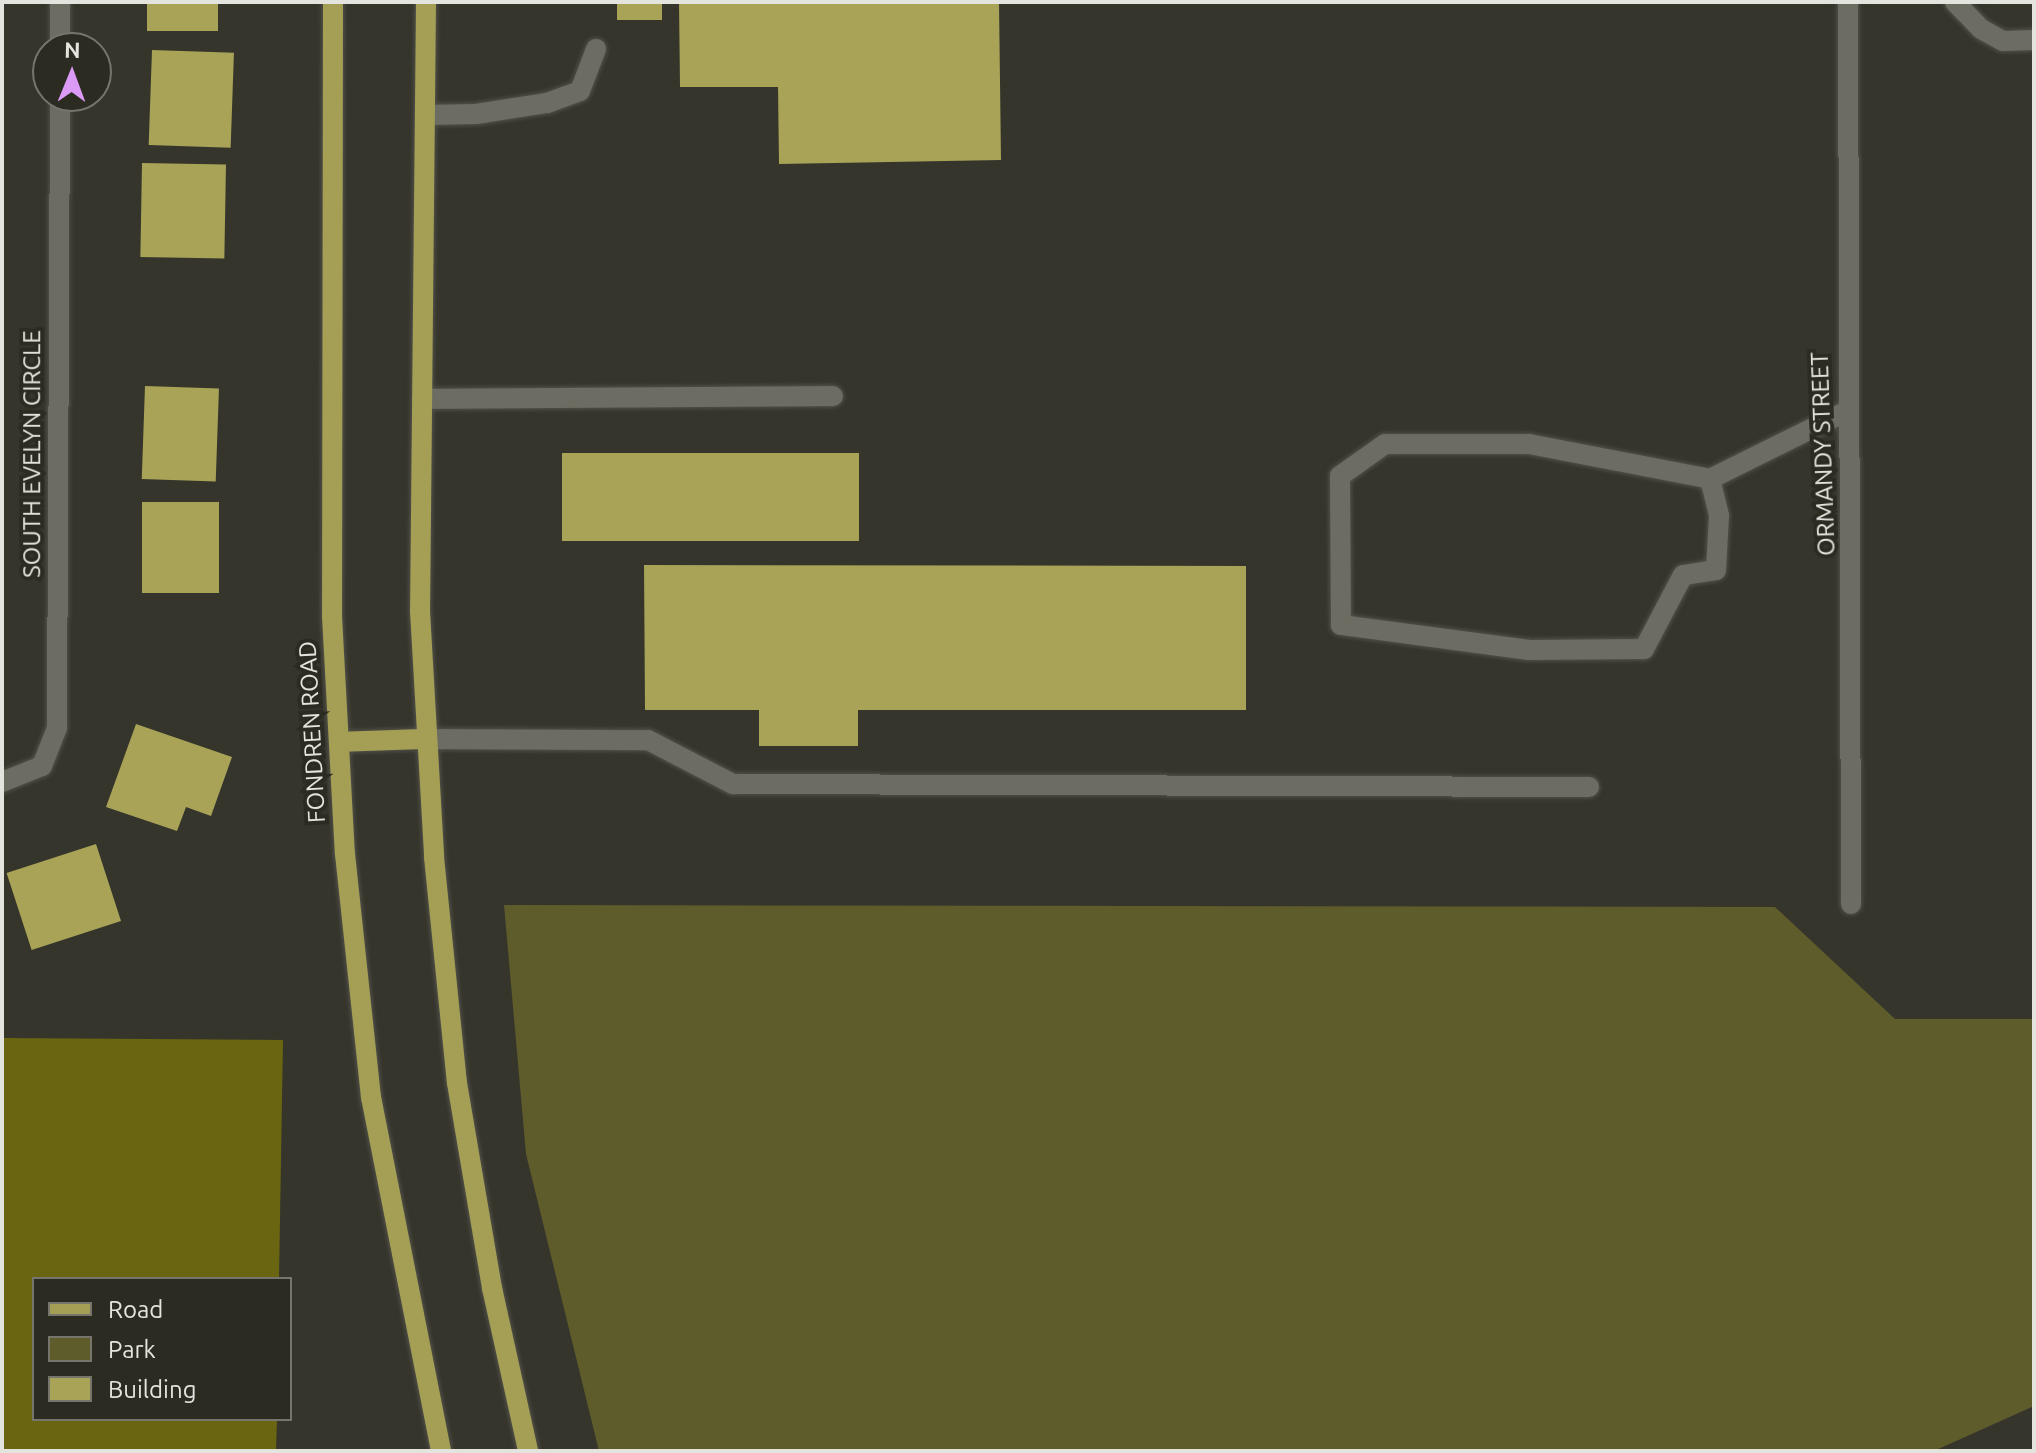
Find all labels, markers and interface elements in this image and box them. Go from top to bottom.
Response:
north arrow [32,32,112,112]
text: N [64,37,81,62]
street label: SOUTH EVELYN CIRCLE [18,330,46,578]
street label: ORMANDY STREET [1805,352,1841,556]
street label: FONDREN ROAD [293,640,331,824]
legend [32,1277,292,1421]
text: Road [108,1296,163,1323]
text: Park [108,1336,156,1363]
text: Building [108,1376,196,1403]

